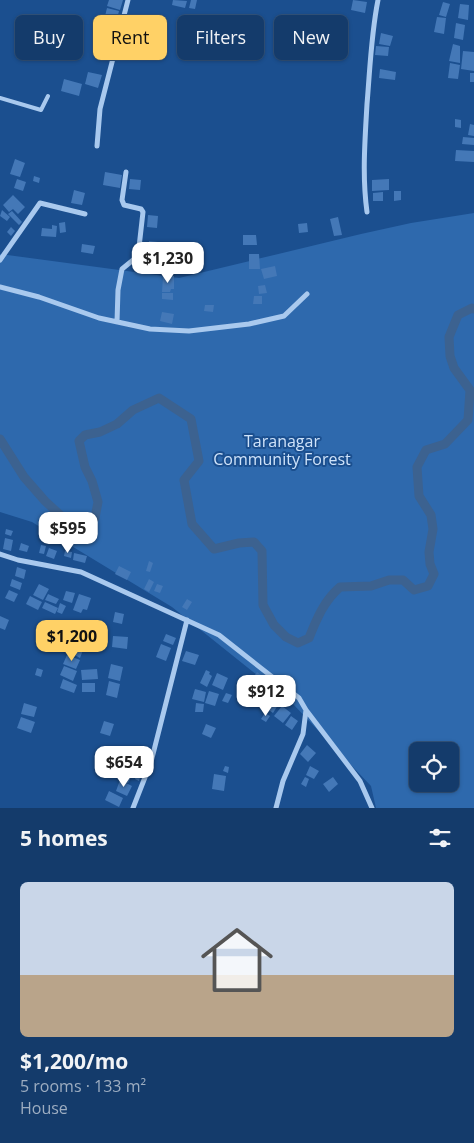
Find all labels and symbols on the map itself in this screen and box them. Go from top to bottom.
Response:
pin: $1,230 [127,242,209,284]
park label: Taranagar Community Forest [213,430,351,470]
pin: $595 [38,512,98,554]
pin: $1,200 [31,620,113,662]
pin: $912 [236,674,296,717]
pin: $654 [94,746,154,788]

